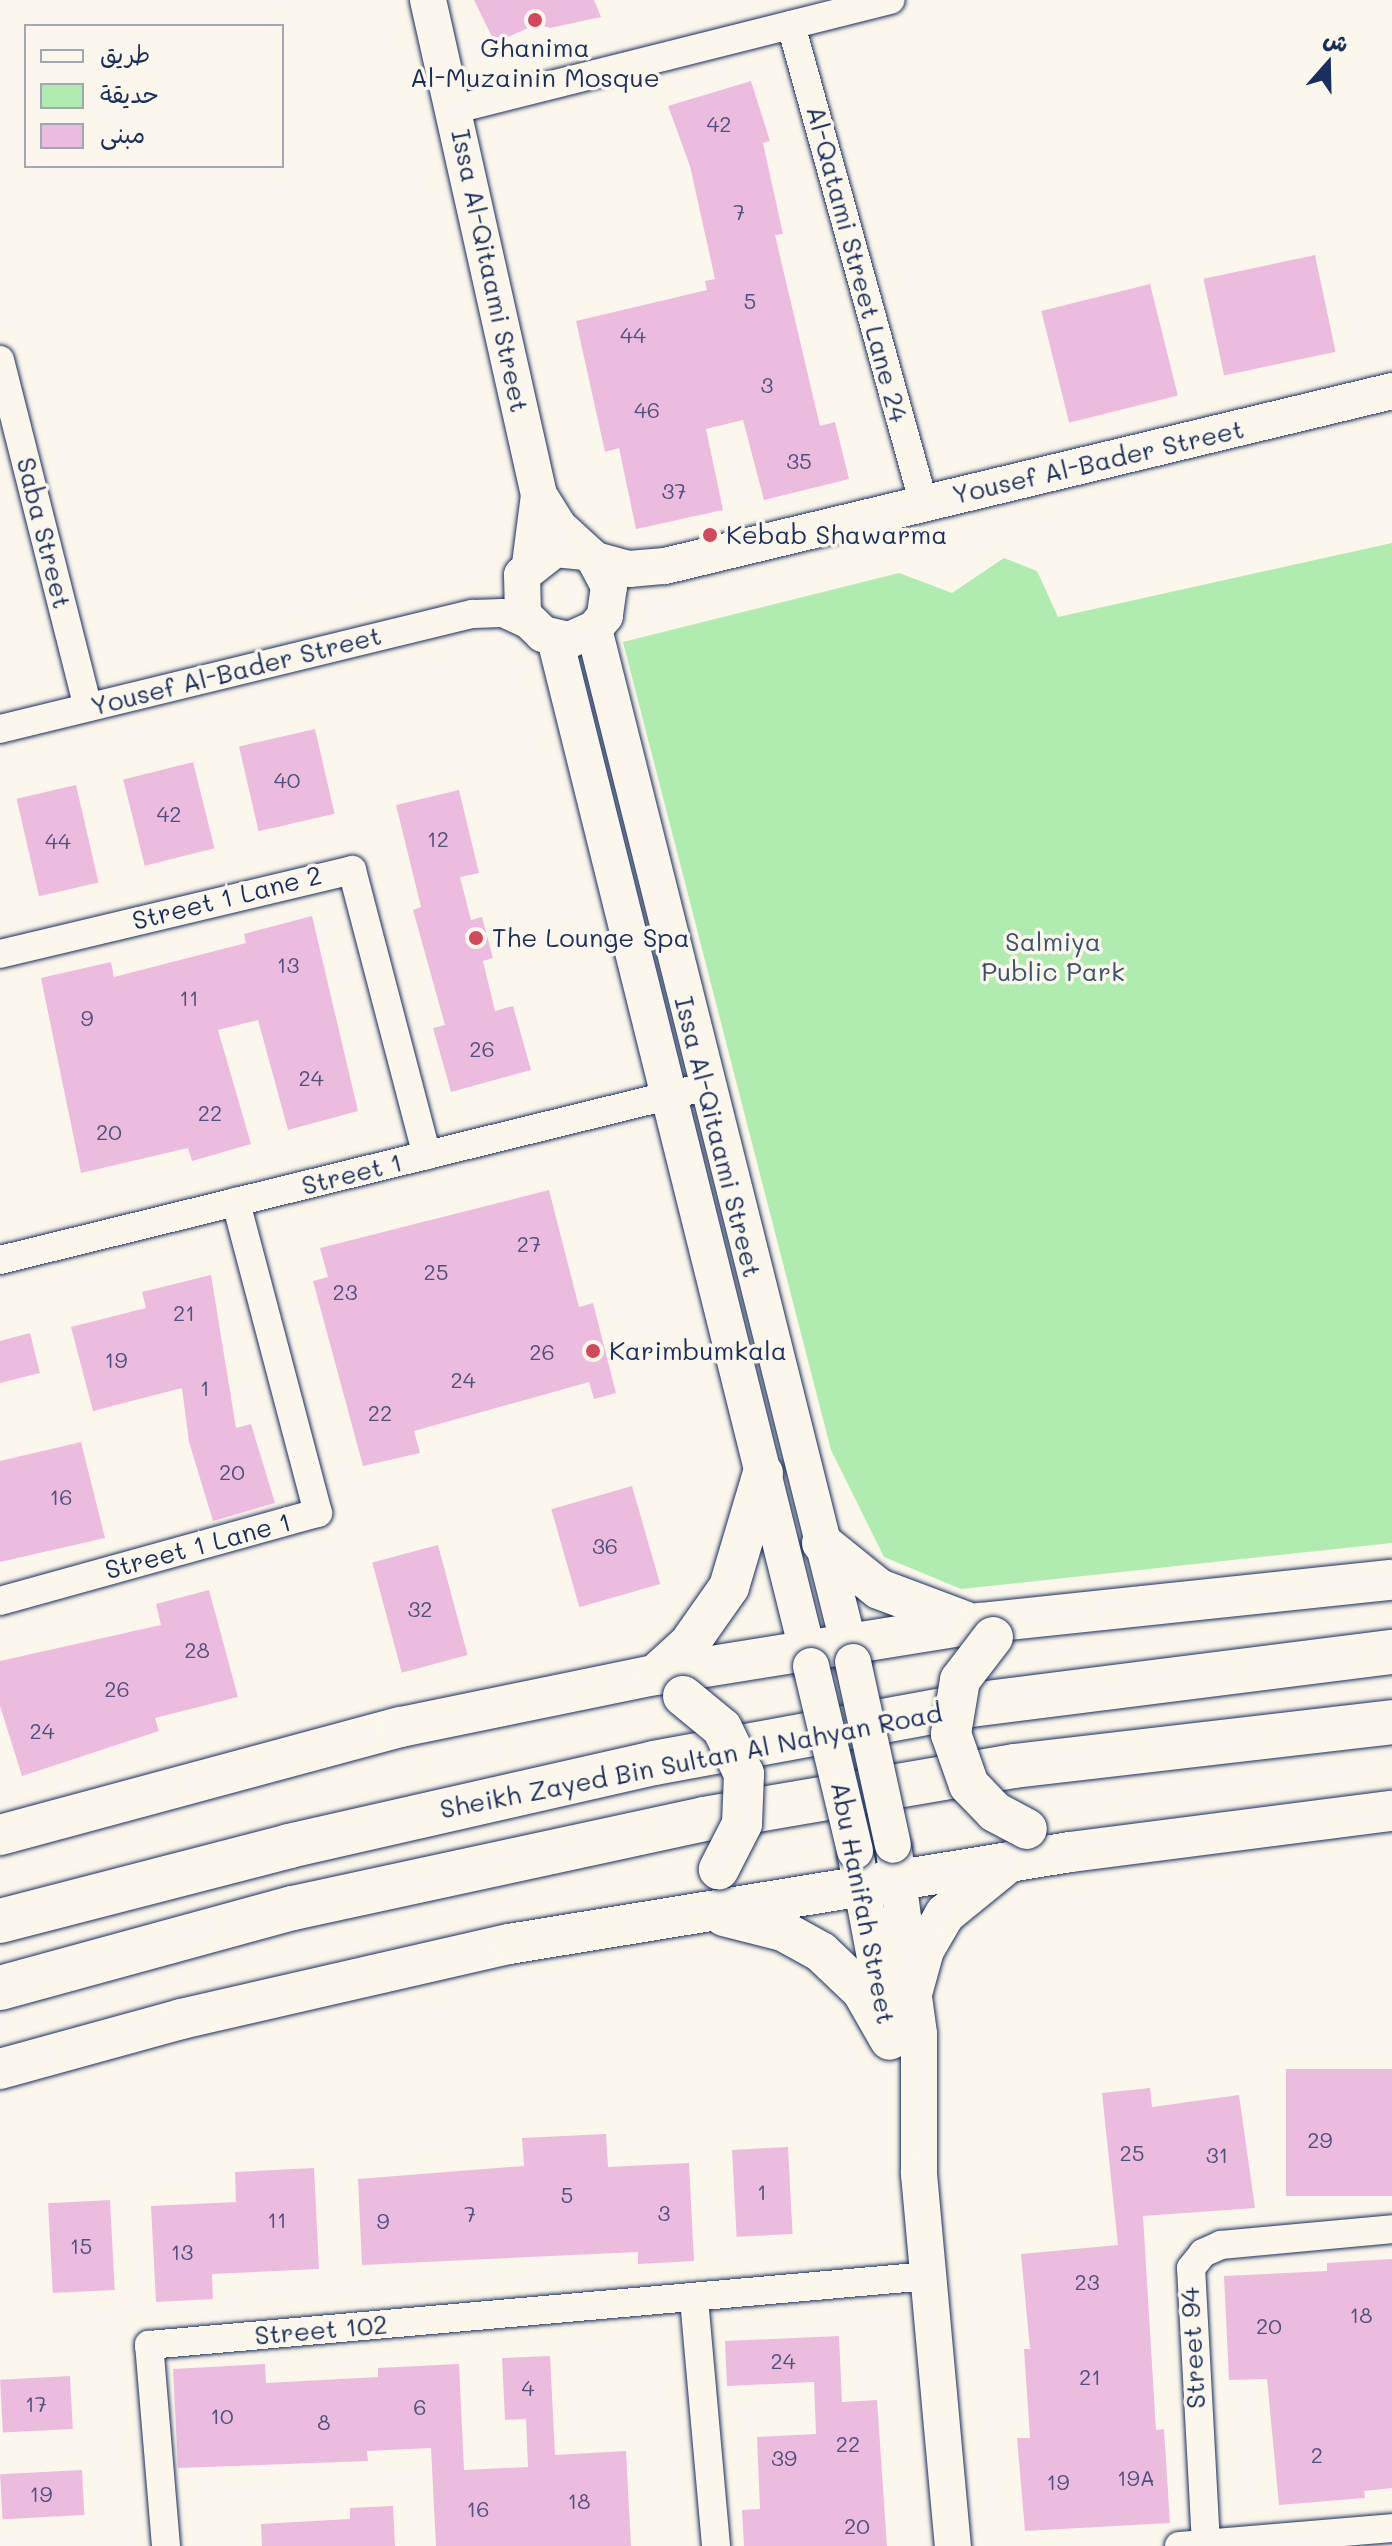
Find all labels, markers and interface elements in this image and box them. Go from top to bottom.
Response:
marker: Ghanima Al-Muzainin Mosque [526,11,544,29]
text: ش [1320,23,1353,59]
legend [24,24,284,168]
north arrow [1288,24,1368,104]
place label: Ghanima Al-Muzainin Mosque [410,32,660,94]
text: طريق [100,38,150,69]
text: حديقة [100,78,159,109]
street label: Al-Qatami Street Lane 24 [800,102,914,426]
house number: 42 [706,111,732,137]
text: مبنى [100,118,145,149]
street label: Issa Al-Qitaami Street [445,127,535,415]
house number: 7 [733,199,745,225]
house number: 5 [744,288,756,314]
house number: 44 [620,322,646,348]
house number: 3 [761,372,773,398]
house number: 46 [634,397,660,423]
street label: Yousef Al-Bader Street [949,413,1247,511]
house number: 35 [786,448,812,474]
street label: Saba Street [10,454,78,612]
house number: 37 [661,478,687,504]
place label: Kebab Shawarma [726,519,947,551]
marker: Kebab Shawarma [701,526,719,544]
street label: Yousef Al-Bader Street [87,620,385,722]
house number: 40 [274,767,300,793]
house number: 42 [156,801,182,827]
house number: 12 [427,826,449,852]
house number: 44 [45,828,71,854]
street label: Street 1 Lane 2 [129,859,325,937]
place label: The Lounge Spa [492,922,690,954]
park label: Salmiya Public Park [981,926,1125,988]
marker: The Lounge Spa [467,929,485,947]
house number: 13 [277,952,299,978]
house number: 11 [179,985,199,1011]
street label: Issa Al-Qitaami Street [668,993,768,1281]
house number: 9 [80,1005,94,1031]
house number: 26 [469,1036,495,1062]
house number: 24 [298,1065,324,1091]
house number: 22 [198,1100,222,1126]
house number: 20 [96,1119,122,1145]
street label: Street 1 [298,1146,406,1202]
house number: 27 [517,1231,541,1257]
house number: 25 [423,1259,449,1285]
house number: 23 [332,1279,358,1305]
house number: 21 [173,1300,195,1326]
place label: Karimbumkala [609,1335,787,1367]
house number: 26 [529,1339,555,1365]
marker: Karimbumkala [584,1342,602,1360]
house number: 19 [105,1347,127,1373]
house number: 24 [450,1367,476,1393]
house number: 1 [200,1375,210,1401]
house number: 22 [368,1400,392,1426]
house number: 20 [219,1459,245,1485]
house number: 16 [49,1484,73,1510]
street label: Street 1 Lane 1 [102,1506,294,1586]
house number: 36 [592,1533,618,1559]
house number: 32 [407,1596,433,1622]
house number: 28 [184,1637,210,1663]
house number: 26 [104,1676,130,1702]
street label: Sheikh Zayed Bin Sultan Al Nahyan Road [437,1697,945,1825]
house number: 24 [29,1718,55,1744]
street label: Abu Hanifah Street [824,1779,902,2027]
house number: 29 [1307,2127,1333,2153]
house number: 25 [1119,2140,1145,2166]
house number: 31 [1206,2142,1228,2168]
house number: 1 [757,2179,767,2205]
house number: 5 [561,2182,573,2208]
house number: 3 [658,2200,670,2226]
house number: 7 [464,2201,476,2227]
house number: 11 [267,2207,287,2233]
house number: 9 [376,2208,390,2234]
house number: 15 [70,2233,92,2259]
house number: 13 [171,2239,193,2265]
house number: 23 [1074,2269,1100,2295]
street label: Street 94 [1174,2286,1212,2410]
house number: 18 [1349,2302,1373,2328]
street label: Street 102 [253,2309,389,2351]
house number: 20 [1256,2313,1282,2339]
house number: 24 [770,2348,796,2374]
house number: 21 [1079,2364,1101,2390]
house number: 4 [522,2375,534,2401]
house number: 17 [25,2391,47,2417]
house number: 6 [413,2394,427,2420]
house number: 10 [210,2403,234,2429]
house number: 8 [317,2409,331,2435]
house number: 22 [836,2431,860,2457]
house number: 2 [1311,2442,1323,2468]
house number: 39 [771,2445,797,2471]
house number: 19A [1117,2465,1155,2491]
house number: 19 [1047,2469,1069,2495]
house number: 19 [30,2481,52,2507]
house number: 18 [567,2488,591,2514]
house number: 16 [466,2496,490,2522]
house number: 20 [844,2513,870,2539]

